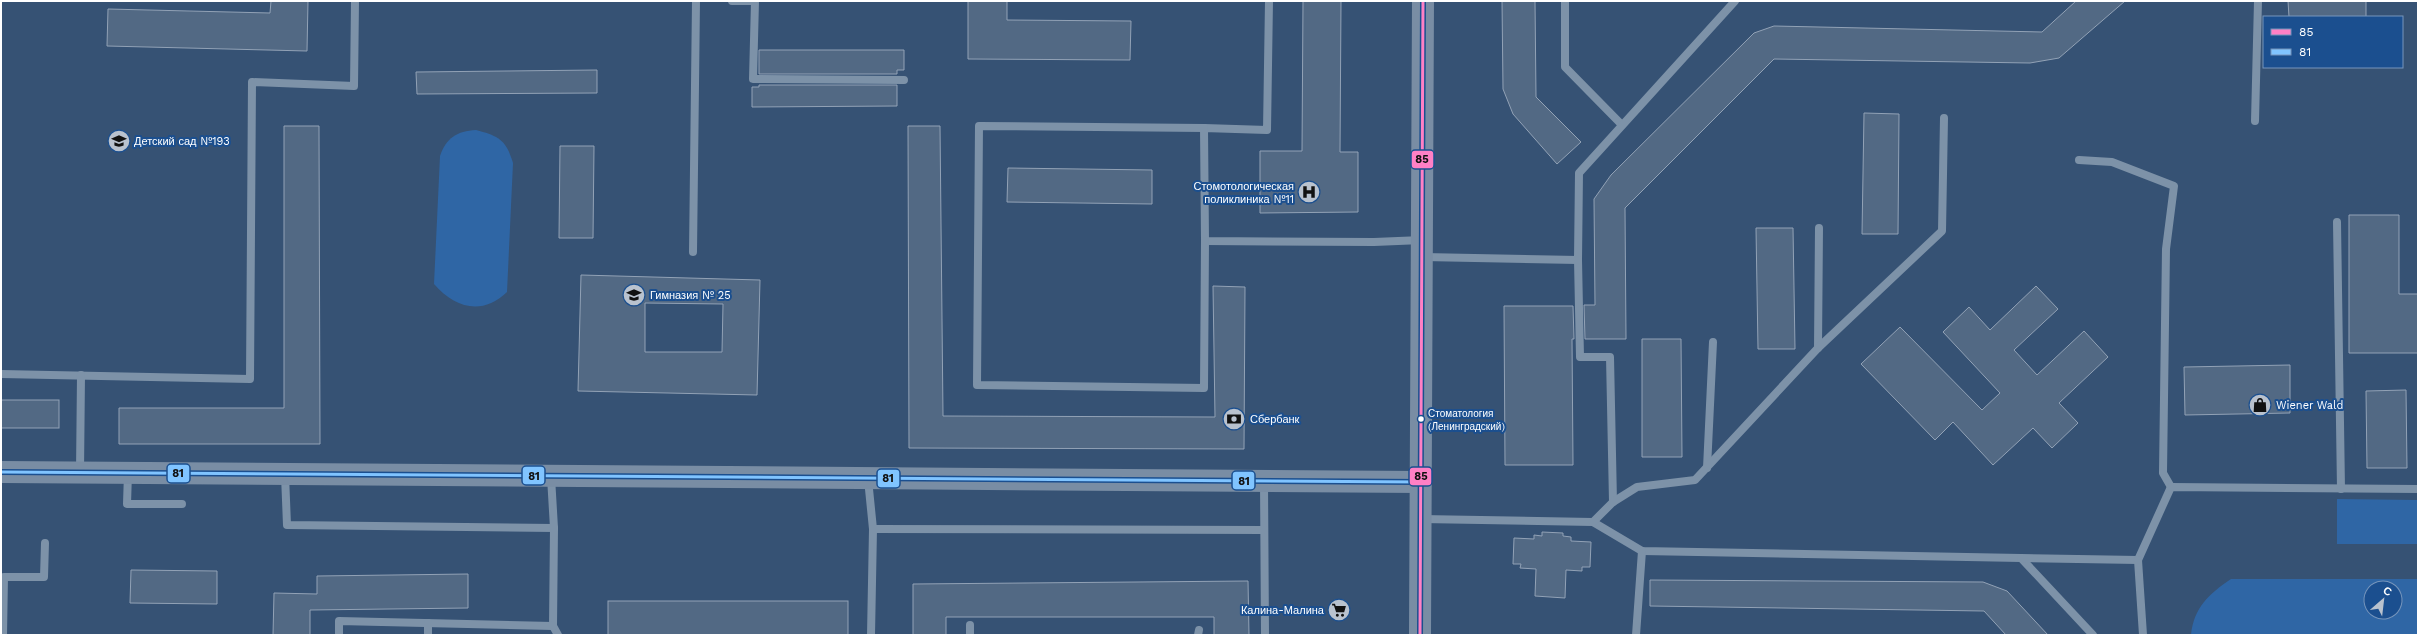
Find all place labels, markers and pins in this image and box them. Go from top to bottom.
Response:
school or university icon: Детский сад №193 [106,128,132,154]
place label: Детский сад №193 [134,135,230,148]
hospital icon: Стомотологическая поликлиника №11 [1296,179,1322,205]
place label: Стомотологическая поликлиника №11 [1194,180,1294,206]
school or university icon: Гимназия № 25 [621,282,647,308]
place label: Гимназия № 25 [650,289,731,302]
shop icon: Wiener Wald [2247,392,2273,418]
place label: Wiener Wald [2276,399,2343,412]
bank icon: Сбербанк [1221,406,1247,432]
place label: Стоматология (Ленинградский) [1428,408,1505,432]
place label: Сбербанк [1250,413,1300,426]
marker: Стоматология (Ленинградский) [1416,414,1426,424]
supermarket icon: Калина-Малина [1326,597,1352,623]
place label: Калина-Малина [1241,604,1325,617]

